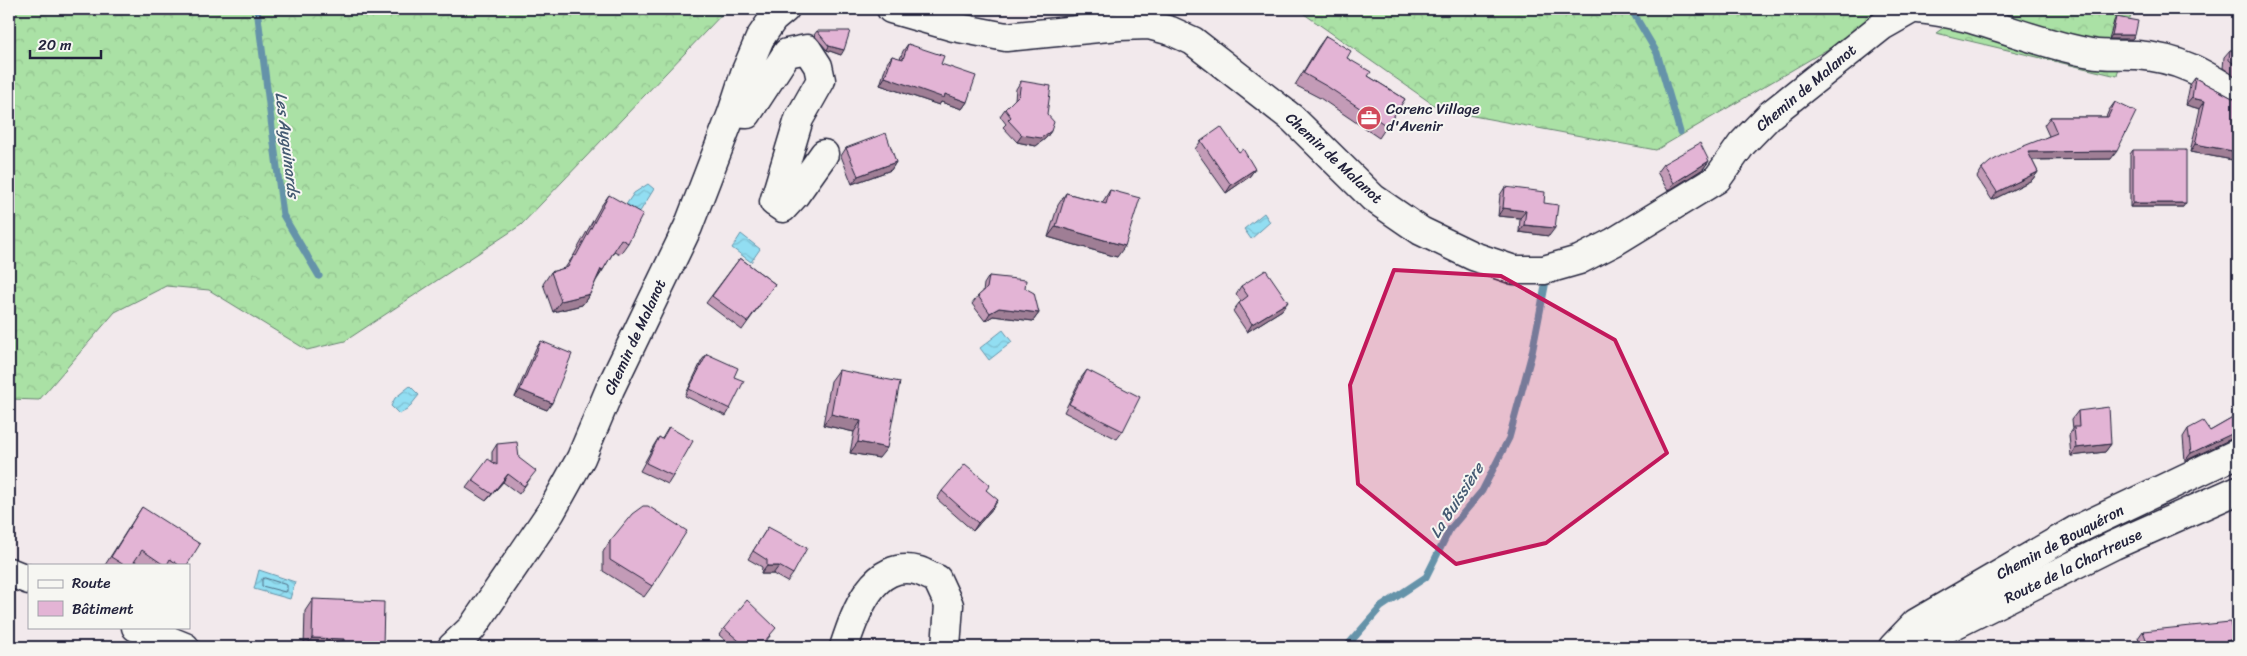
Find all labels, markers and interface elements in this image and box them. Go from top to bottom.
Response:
scale bar [30,28,101,60]
text: 20 m [38,32,72,58]
street label: Chemin de Malanot [1750,37,1863,138]
water label: Les Ayguinards [267,91,309,202]
place label: Corenc Village d'Avenir [1386,96,1480,139]
office icon: Corenc Village d'Avenir [1356,105,1382,131]
street label: Chemin de Malanot [1279,106,1389,211]
street label: Chemin de Malanot [597,274,673,399]
water label: La Buissière [1421,455,1493,544]
street label: Chemin de Bouquéron [1991,497,2129,587]
street label: Route de la Chartreuse [2000,521,2146,611]
legend [28,564,190,628]
text: Route [72,570,111,596]
text: Bâtiment [72,596,134,622]

